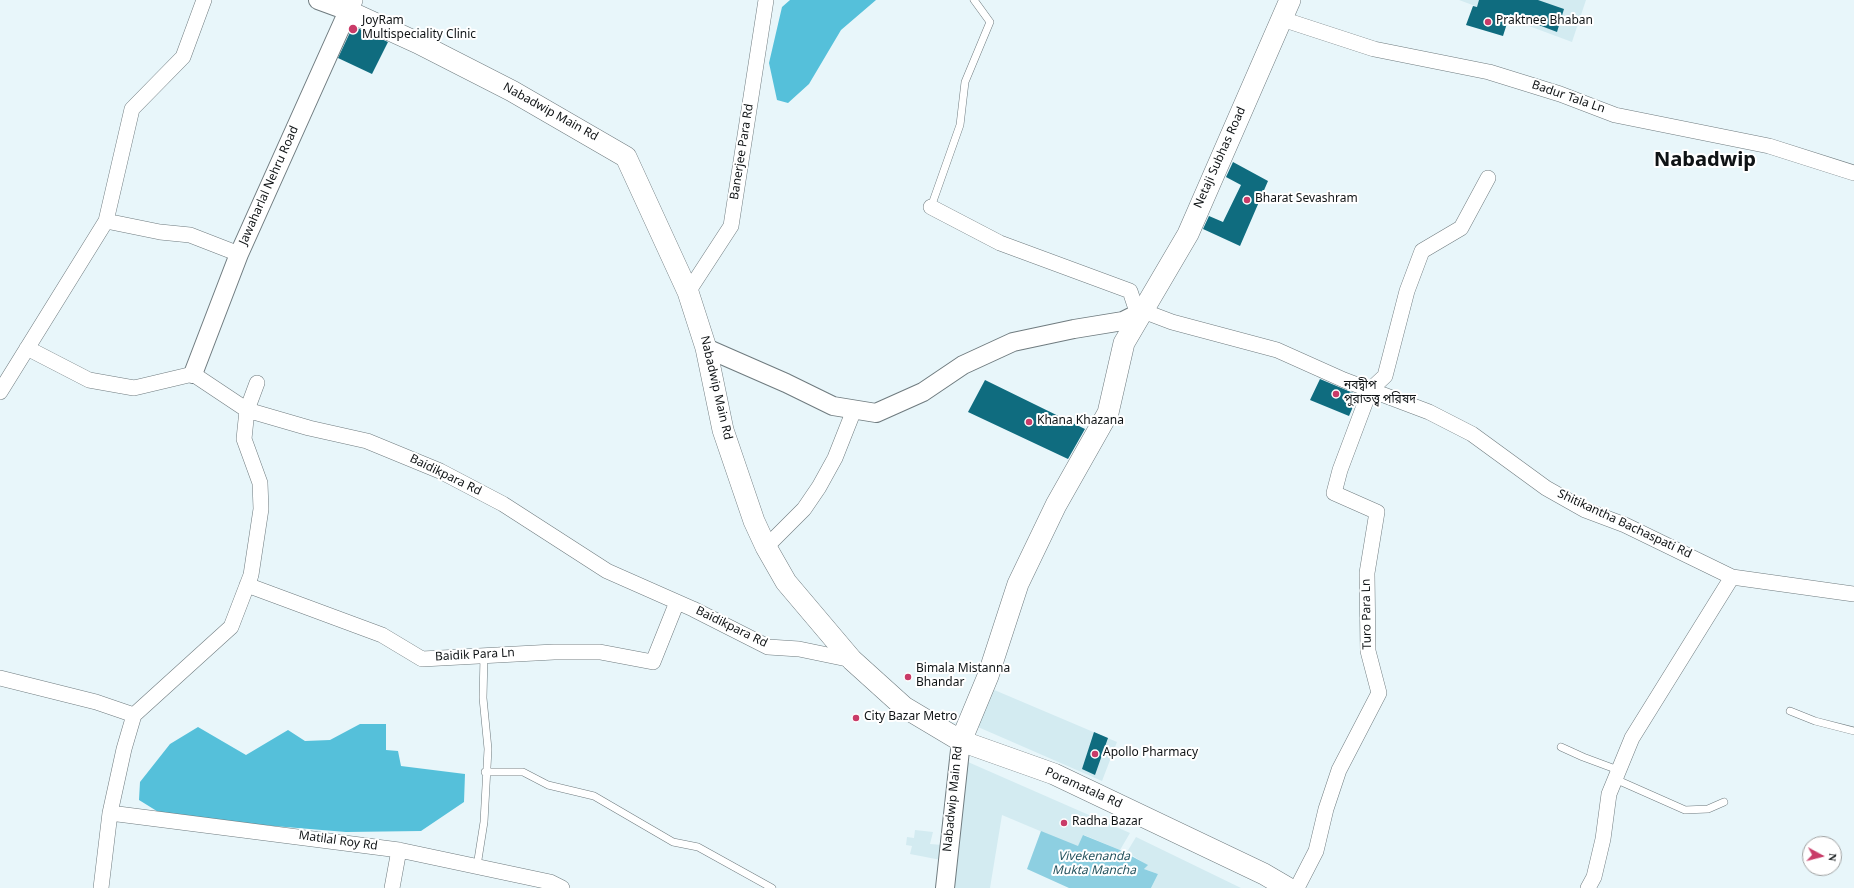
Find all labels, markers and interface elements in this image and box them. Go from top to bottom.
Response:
place label: JoyRam Multispeciality Clinic [362,15,476,43]
place label: Praktnee Bhaban [1496,15,1593,29]
marker: Praktnee Bhaban [1483,17,1493,27]
marker: JoyRam Multispeciality Clinic [347,23,359,35]
street label: Badur Tala Ln [1529,79,1607,117]
street label: Nabadwip Main Rd [500,81,600,145]
street label: Banerjee Para Rd [728,103,758,201]
street label: Netaji Subhas Road [1192,105,1250,211]
street label: Jawaharlal Nehru Road [237,124,303,248]
district label: Nabadwip [1654,150,1756,174]
place label: Bharat Sevashram [1255,193,1358,207]
marker: Bharat Sevashram [1242,195,1252,205]
street label: Nabadwip Main Rd [696,335,734,441]
place label: নবদ্বীপ পুরাতত্ত্ব পরিষদ [1344,380,1416,408]
marker: নবদ্বীপ পুরাতত্ত্ব পরিষদ [1331,389,1341,399]
place label: Khana Khazana [1037,415,1124,429]
marker: Khana Khazana [1024,417,1034,427]
street label: Baidikpara Rd [407,452,483,500]
street label: Shitikantha Bachaspati Rd [1555,488,1693,562]
street label: Turo Para Ln [1360,578,1376,650]
street label: Baidikpara Rd [693,604,769,652]
street label: Baidik Para Ln [435,647,515,665]
place label: Bimala Mistanna Bhandar [916,663,1010,691]
marker: Bimala Mistanna Bhandar [903,672,913,682]
place label: City Bazar Metro [864,711,957,725]
marker: City Bazar Metro [851,713,861,723]
street label: Nabadwip Main Rd [941,745,967,853]
place label: Apollo Pharmacy [1103,747,1198,761]
marker: Apollo Pharmacy [1090,749,1100,759]
street label: Poramatala Rd [1042,766,1124,812]
place label: Radha Bazar [1072,816,1143,830]
marker: Radha Bazar [1059,818,1069,828]
street label: Matilal Roy Rd [298,829,378,855]
north arrow [1802,836,1842,876]
park label: Vivekenanda Mukta Mancha [1052,851,1136,879]
text: N [1826,853,1839,862]

